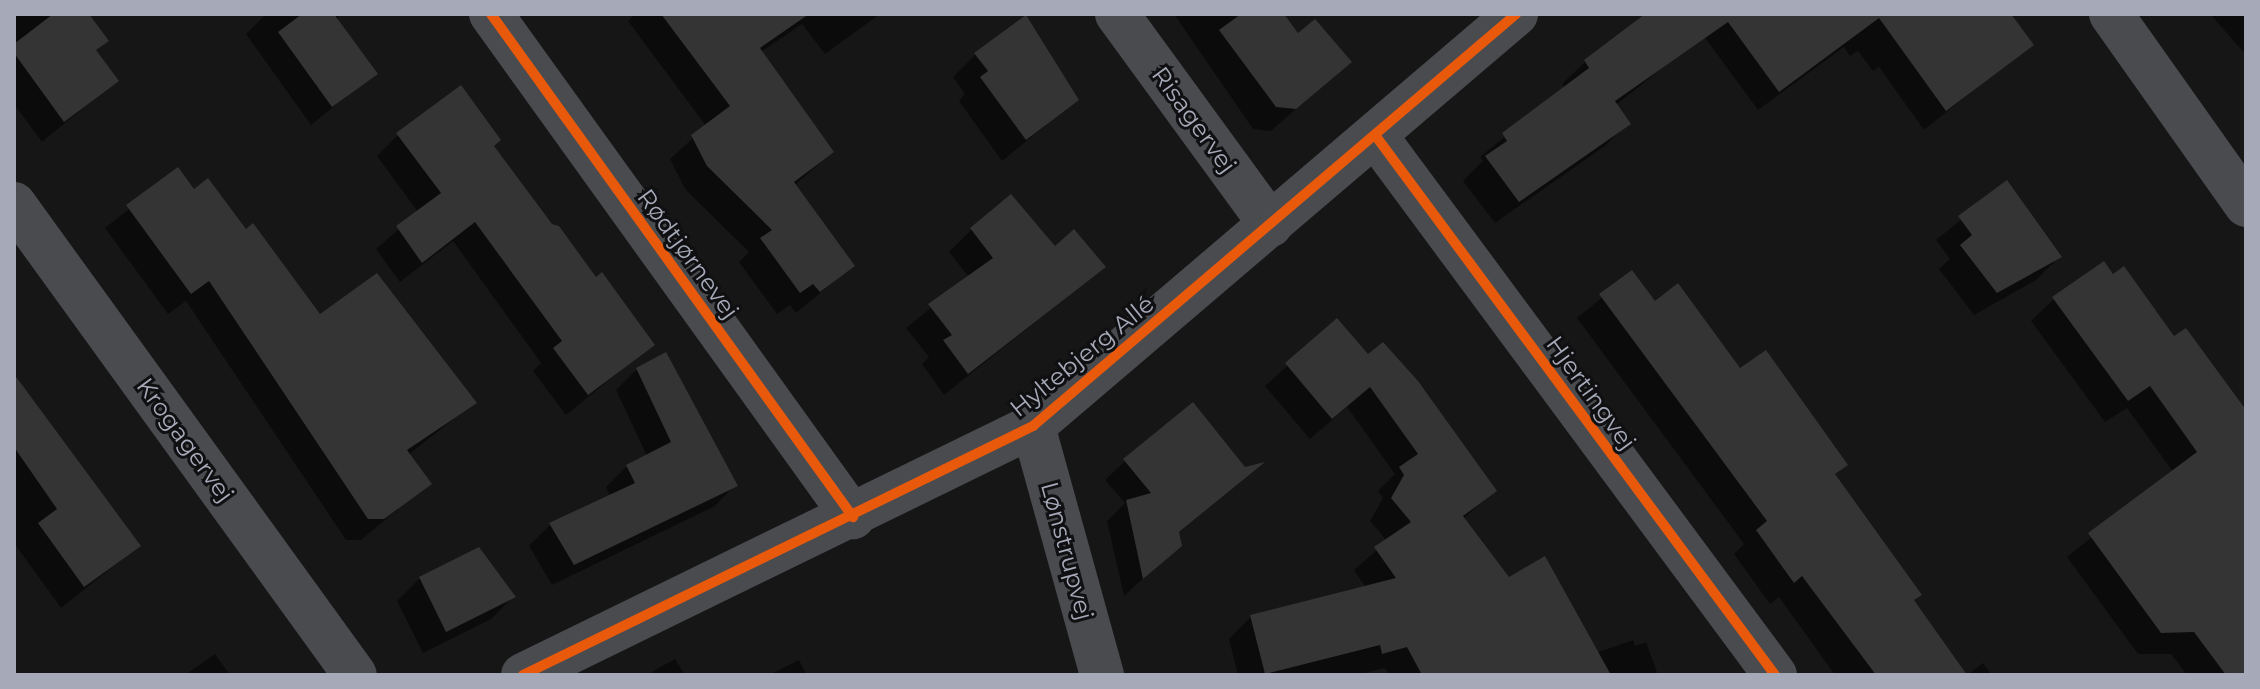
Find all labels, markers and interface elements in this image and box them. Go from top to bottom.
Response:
street label: Risagervej [1146,61,1242,179]
street label: Rødtjørnevej [631,184,745,324]
street label: Hyltebjerg Allé [1004,289,1160,423]
street label: Hjertingvej [1540,331,1642,455]
street label: Krogagervej [130,372,240,508]
street label: Lønstrupvej [1035,479,1099,623]

